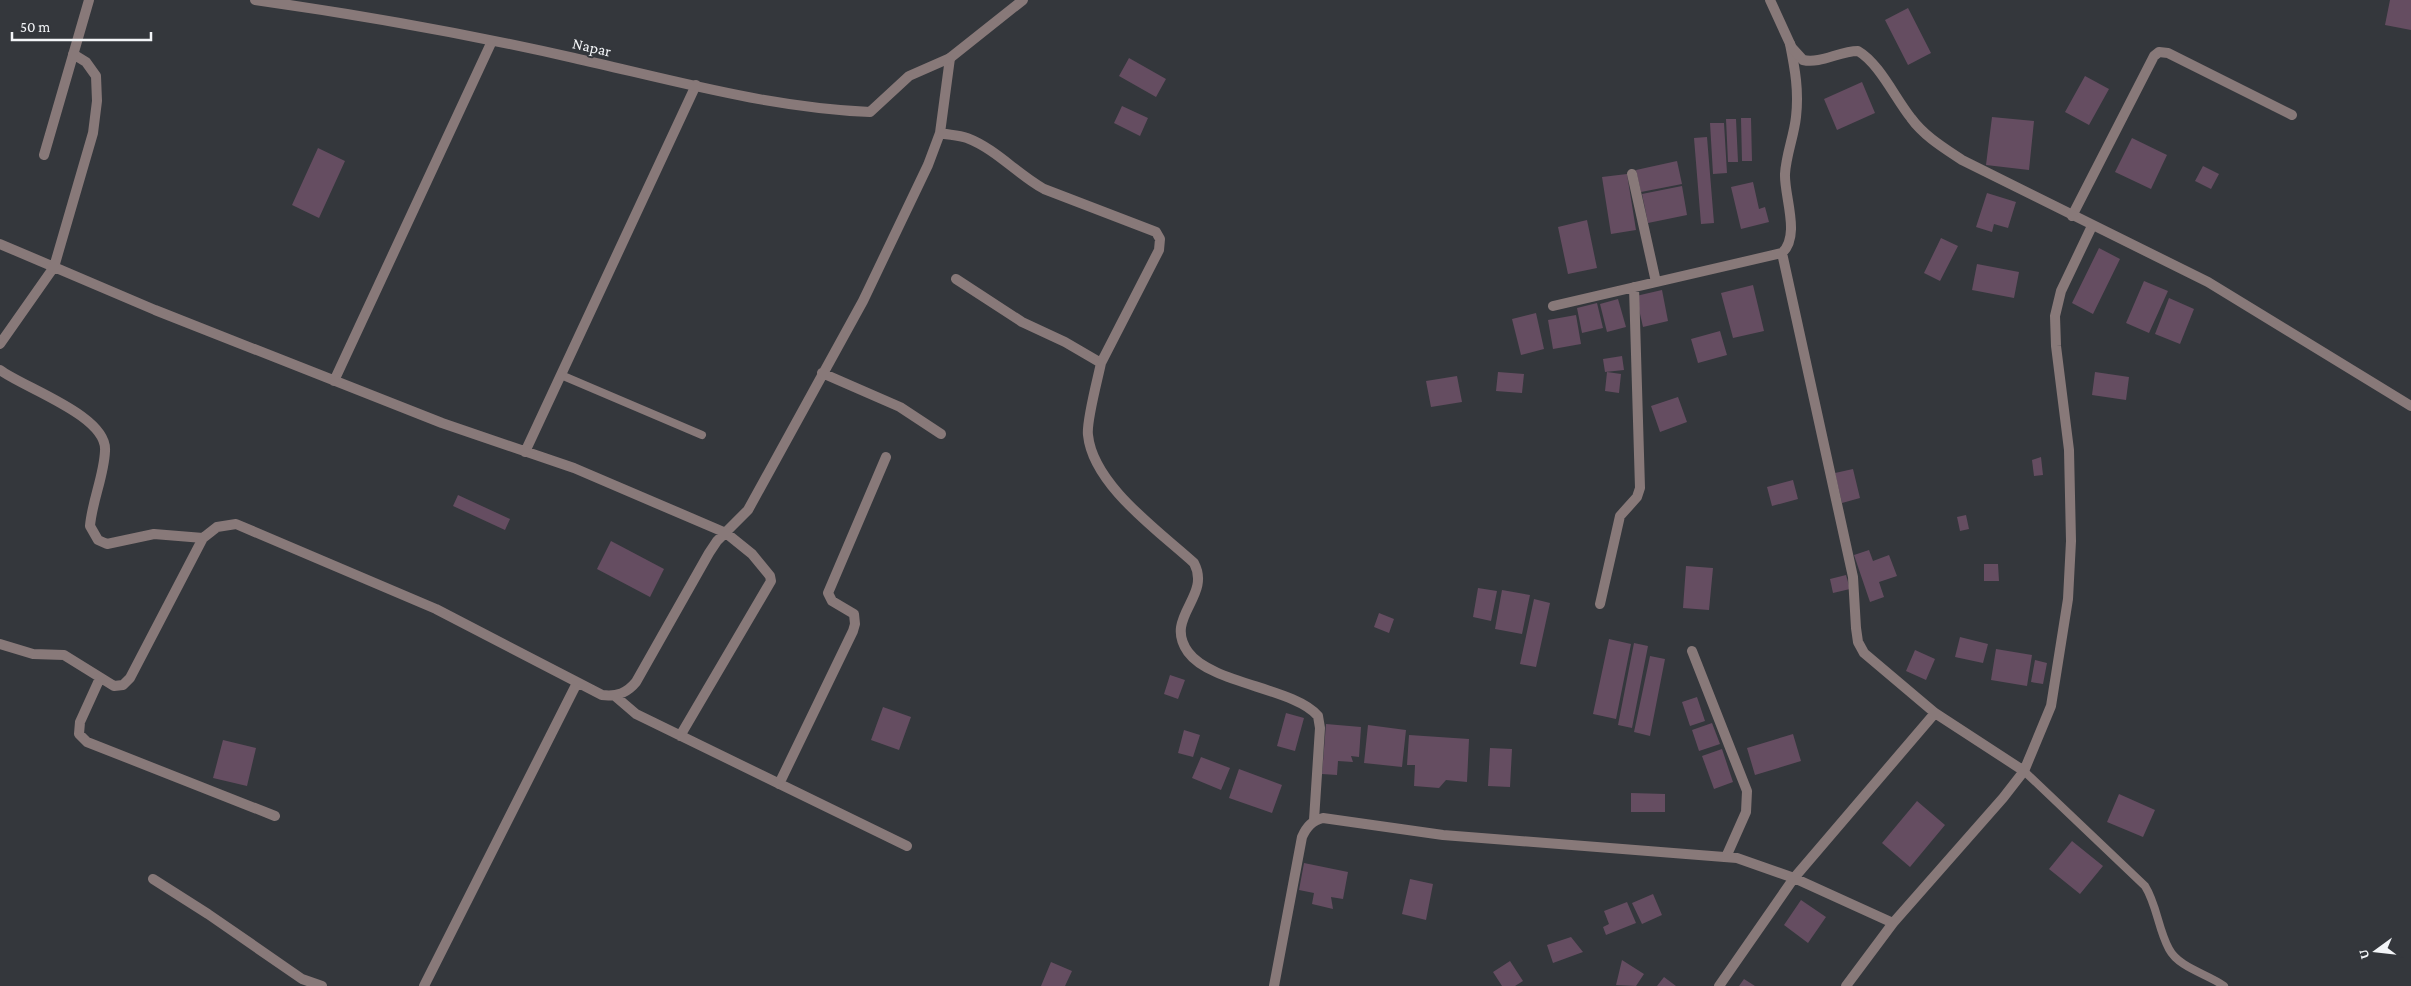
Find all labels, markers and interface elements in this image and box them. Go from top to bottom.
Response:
scale bar [12,10,151,42]
text: 50 m [20,19,50,35]
street label: Napar [571,34,613,61]
north arrow [2351,926,2401,976]
text: U [2354,947,2372,961]

